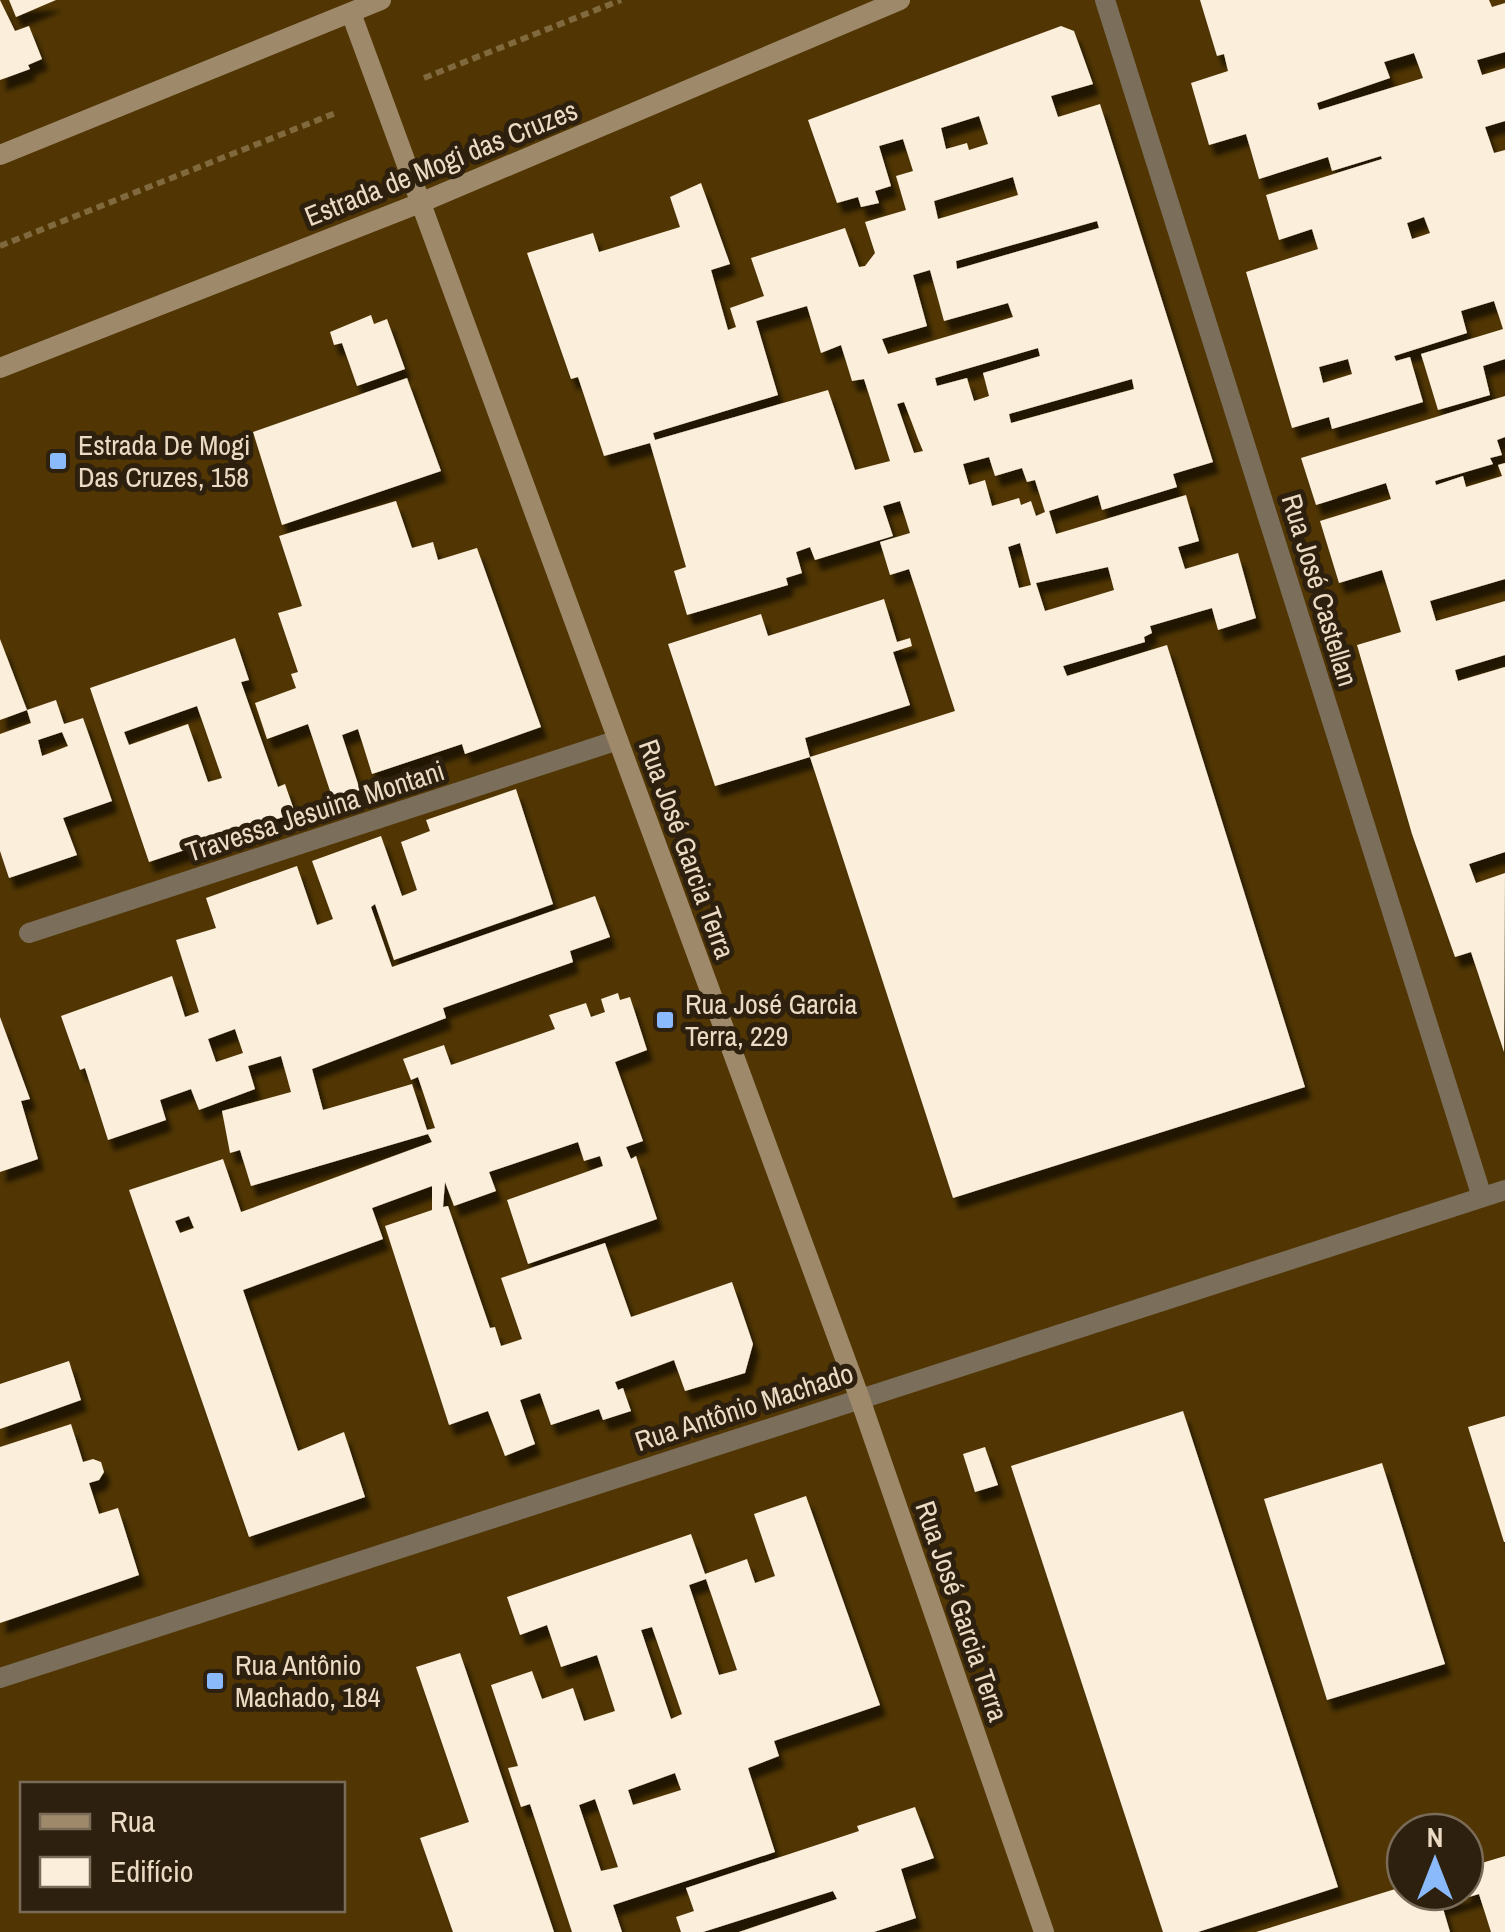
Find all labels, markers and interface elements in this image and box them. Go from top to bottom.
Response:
street label: Estrada de Mogi das Cruzes [299,91,583,235]
place label: Estrada De Mogi Das Cruzes, 158 [78,426,250,496]
marker: Estrada De Mogi Das Cruzes, 158 [47,450,69,472]
street label: Rua José Castellan [1273,489,1367,691]
street label: Rua José Garcia Terra [630,734,744,964]
street label: Travessa Jesuina Montani [181,751,449,871]
place label: Rua José Garcia Terra, 229 [685,985,858,1055]
marker: Rua José Garcia Terra, 229 [654,1009,676,1031]
street label: Rua Antônio Machado [630,1354,858,1460]
street label: Rua José Garcia Terra [906,1496,1018,1726]
place label: Rua Antônio Machado, 184 [235,1646,381,1716]
marker: Rua Antônio Machado, 184 [204,1670,226,1692]
legend [20,1782,345,1912]
text: Rua [110,1801,155,1841]
north arrow [1385,1812,1485,1912]
text: N [1427,1818,1443,1856]
text: Edifício [110,1851,193,1891]

